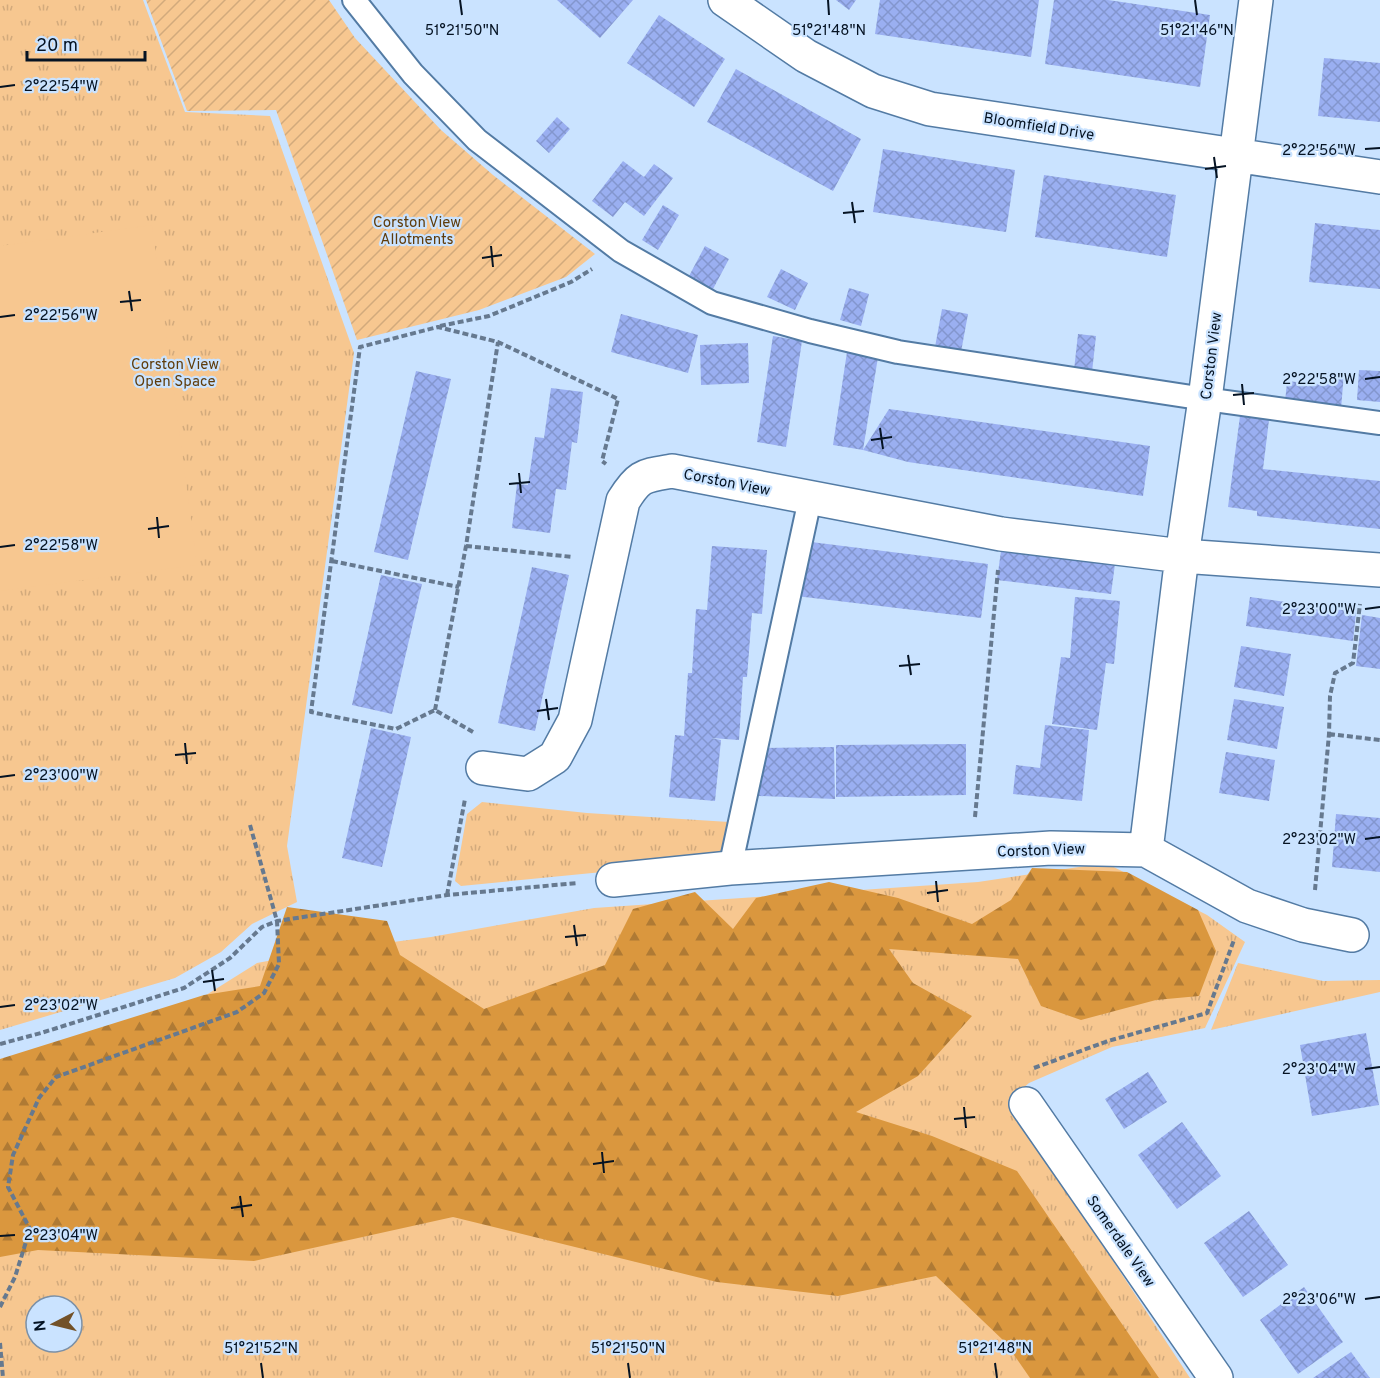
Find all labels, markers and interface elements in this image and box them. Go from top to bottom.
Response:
text: 51°21'50"N [425,22,499,41]
text: 51°21'48"N [792,22,866,41]
text: 51°21'46"N [1160,22,1234,41]
scale bar [27,24,146,62]
text: 20 m [36,35,78,58]
text: 2°22'54"W [24,78,98,97]
street label: Bloomfield Drive [982,109,1095,146]
text: 2°22'56"W [1282,142,1356,161]
park label: Corston View Allotments [373,214,461,250]
text: 2°22'56"W [24,307,98,326]
street label: Corston View [1198,311,1227,401]
park label: Corston View Open Space [131,356,219,392]
text: 2°22'58"W [1282,371,1356,390]
street label: Corston View [682,466,772,501]
text: 2°22'58"W [24,537,98,556]
text: 2°23'00"W [1282,601,1356,620]
text: 2°23'00"W [24,767,98,786]
text: 2°23'02"W [1282,831,1356,850]
street label: Corston View [997,840,1086,863]
text: 2°23'02"W [24,997,98,1016]
text: 2°23'04"W [1282,1061,1356,1080]
street label: Somerdale View [1081,1193,1158,1291]
text: 2°23'04"W [24,1227,98,1246]
text: 2°23'06"W [1282,1291,1356,1310]
north arrow [24,1294,84,1354]
text: N [30,1319,52,1333]
text: 51°21'52"N [224,1340,298,1359]
text: 51°21'50"N [591,1340,665,1359]
text: 51°21'48"N [958,1340,1032,1359]

